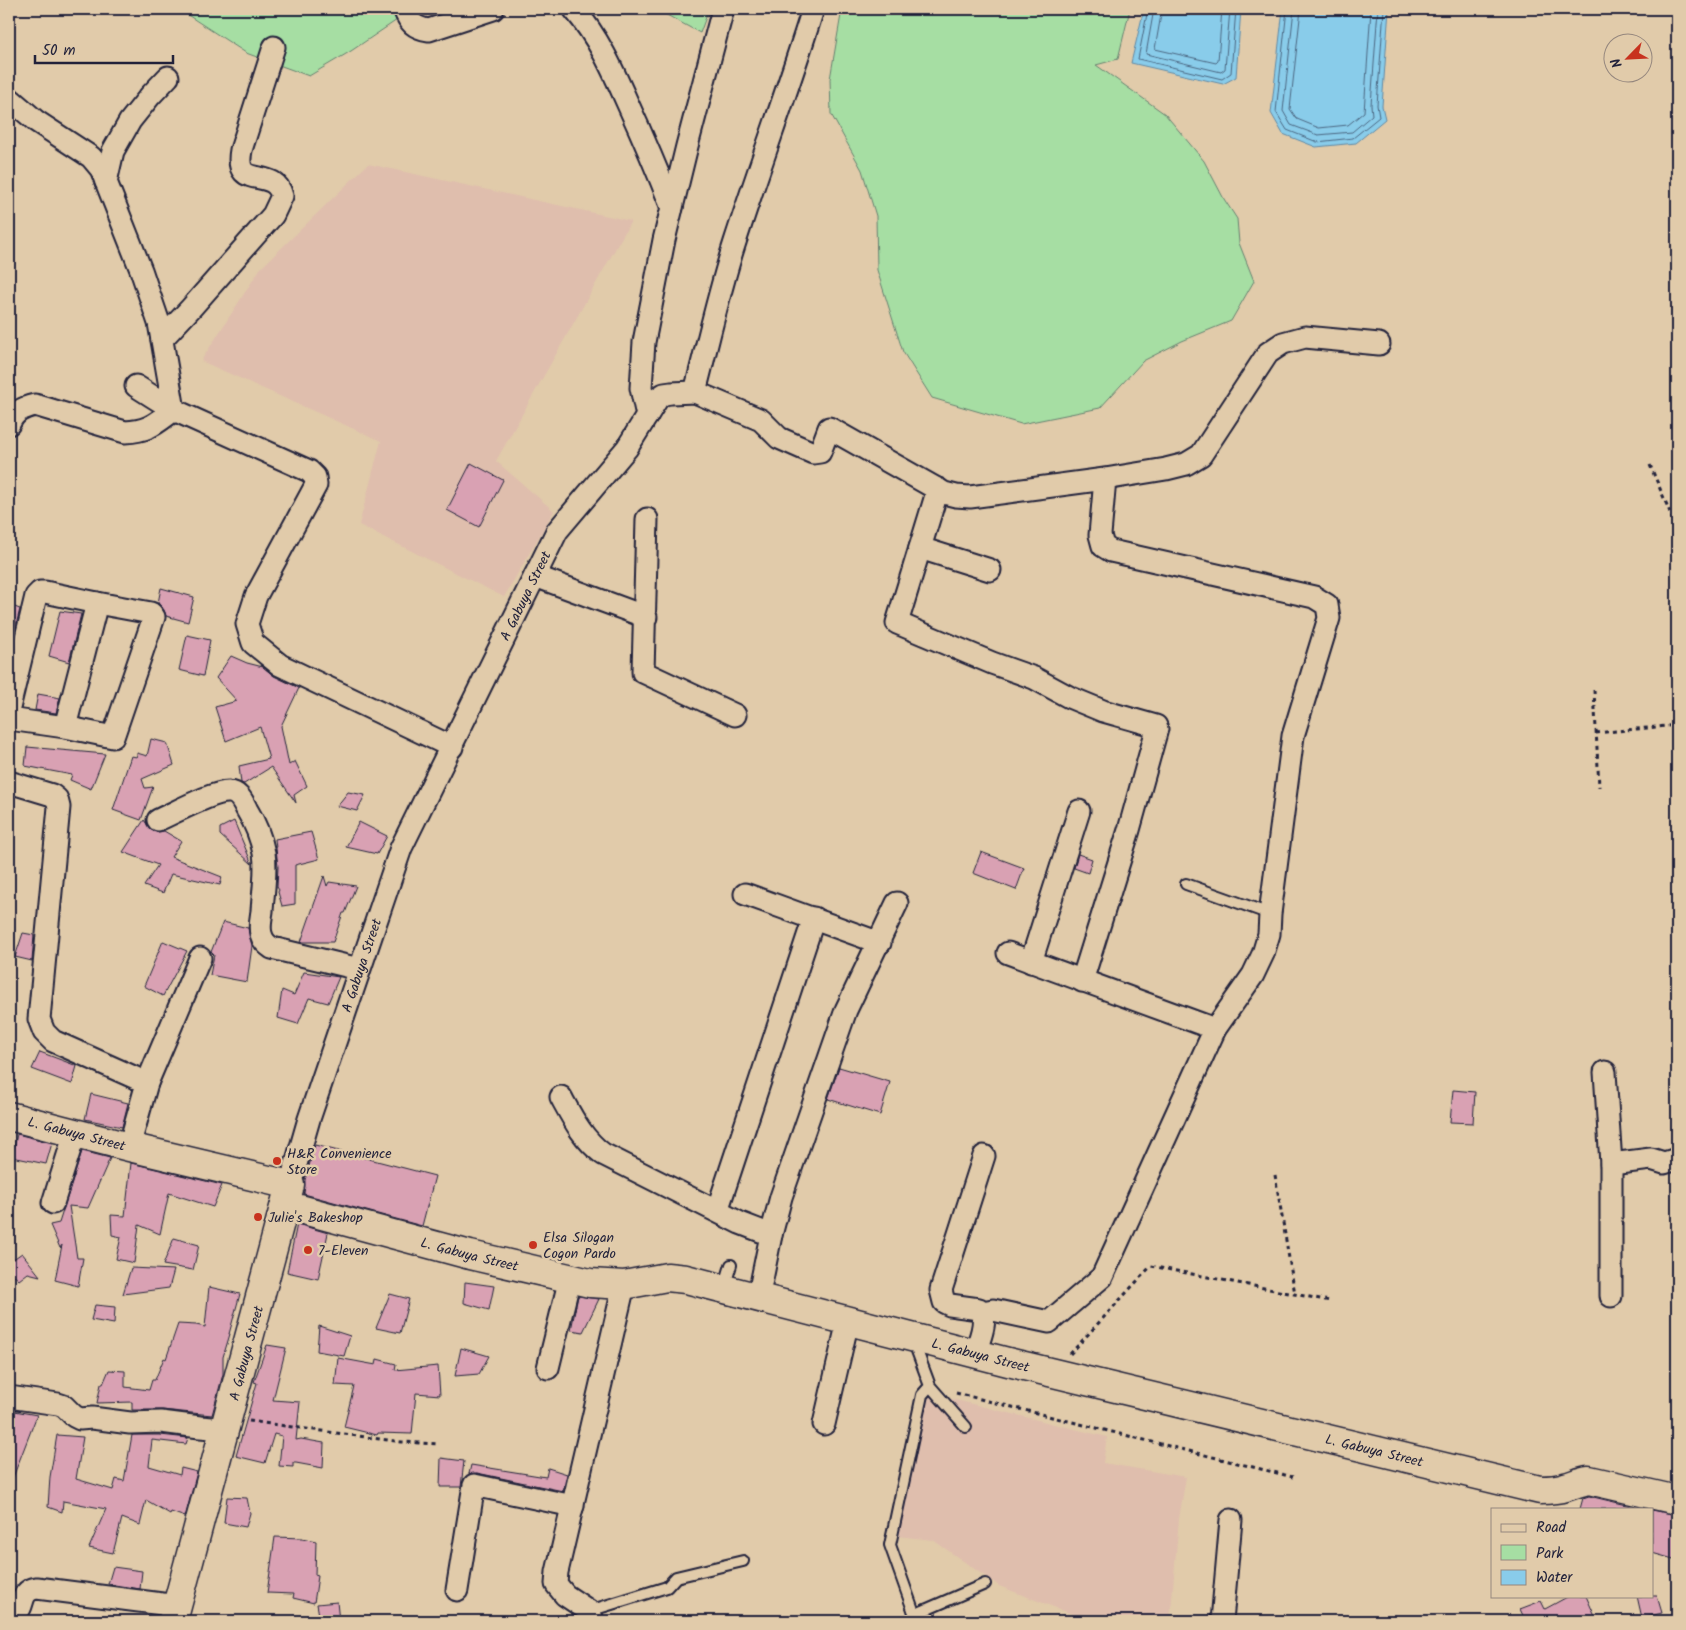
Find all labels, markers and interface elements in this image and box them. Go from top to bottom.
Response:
scale bar [35,32,172,64]
north arrow [1604,32,1654,82]
text: 50 m [42,39,76,63]
text: N [1605,54,1629,71]
street label: A Gabuya Street [495,547,558,645]
street label: A Gabuya Street [336,915,388,1015]
street label: L. Gabuya Street [25,1111,128,1158]
place label: H&R Convenience Store [287,1143,392,1181]
marker: H&R Convenience Store [271,1155,283,1167]
place label: Julie's Bakeshop [268,1207,363,1229]
marker: Julie's Bakeshop [252,1211,264,1223]
place label: Elsa Silogan Cogon Pardo [543,1227,616,1265]
street label: L. Gabuya Street [418,1232,521,1278]
marker: Elsa Silogan Cogon Pardo [527,1239,539,1251]
place label: 7-Eleven [318,1240,368,1262]
marker: 7-Eleven [302,1244,314,1256]
street label: A Gabuya Street [224,1303,270,1403]
street label: L. Gabuya Street [929,1333,1032,1379]
street label: L. Gabuya Street [1323,1429,1426,1474]
legend [1491,1508,1654,1598]
text: Road [1536,1516,1567,1540]
text: Park [1536,1542,1564,1566]
text: Water [1536,1566,1573,1590]

